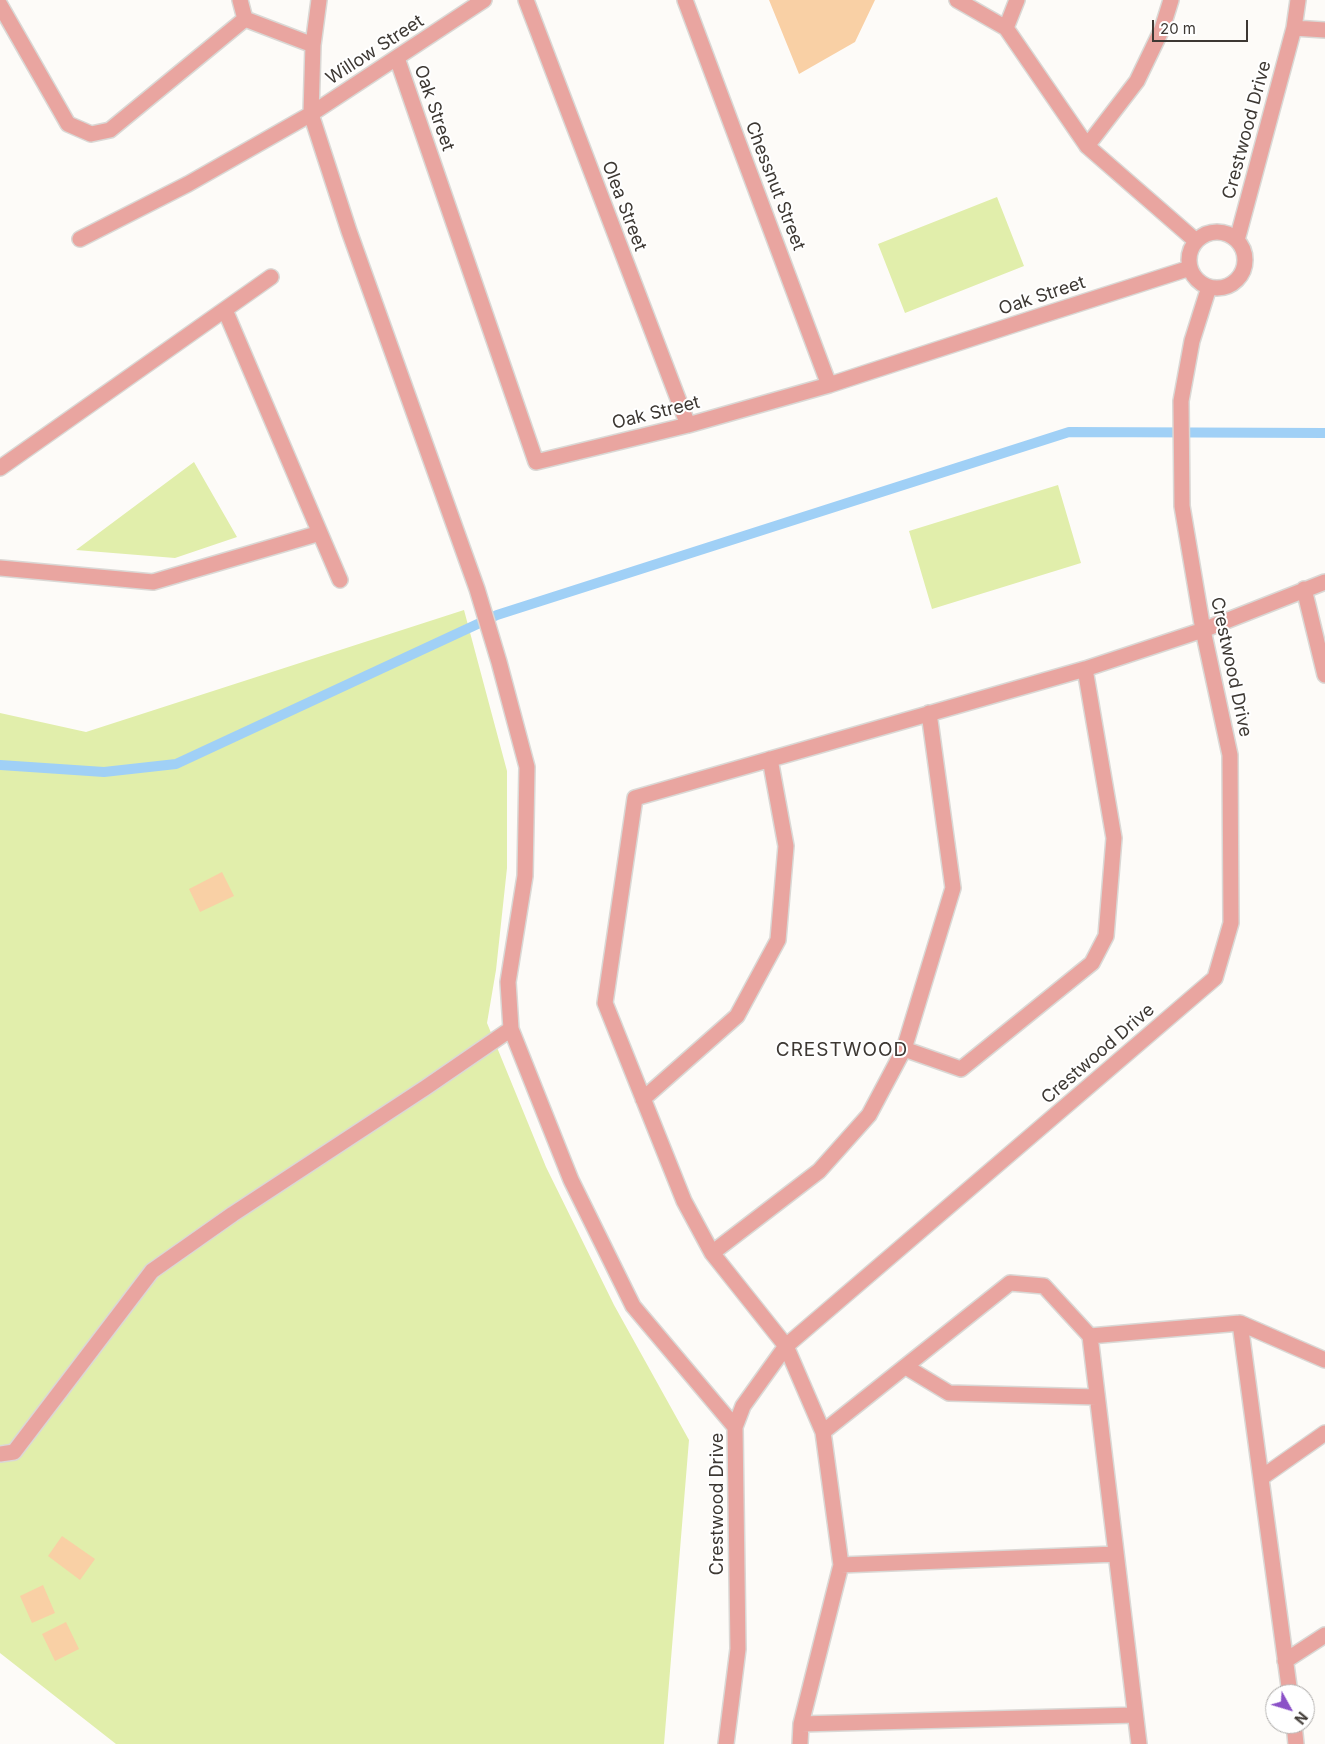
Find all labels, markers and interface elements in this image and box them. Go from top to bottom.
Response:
street label: Willow Street [322,10,428,90]
scale bar [1155,10,1251,42]
text: 20 m [1160,19,1196,38]
street label: Crestwood Drive [1218,58,1276,202]
street label: Oak Street [409,62,459,154]
street label: Chessnut Street [740,119,810,253]
street label: Olea Street [597,158,651,254]
street label: Oak Street [996,272,1088,320]
street label: Oak Street [610,392,702,434]
street label: Crestwood Drive [1206,595,1256,739]
street label: Crestwood Drive [1037,999,1159,1109]
district label: CRESTWOOD [775,1039,909,1061]
street label: Crestwood Drive [707,1433,729,1575]
north arrow [1265,1684,1315,1734]
text: N [1291,1709,1311,1728]

